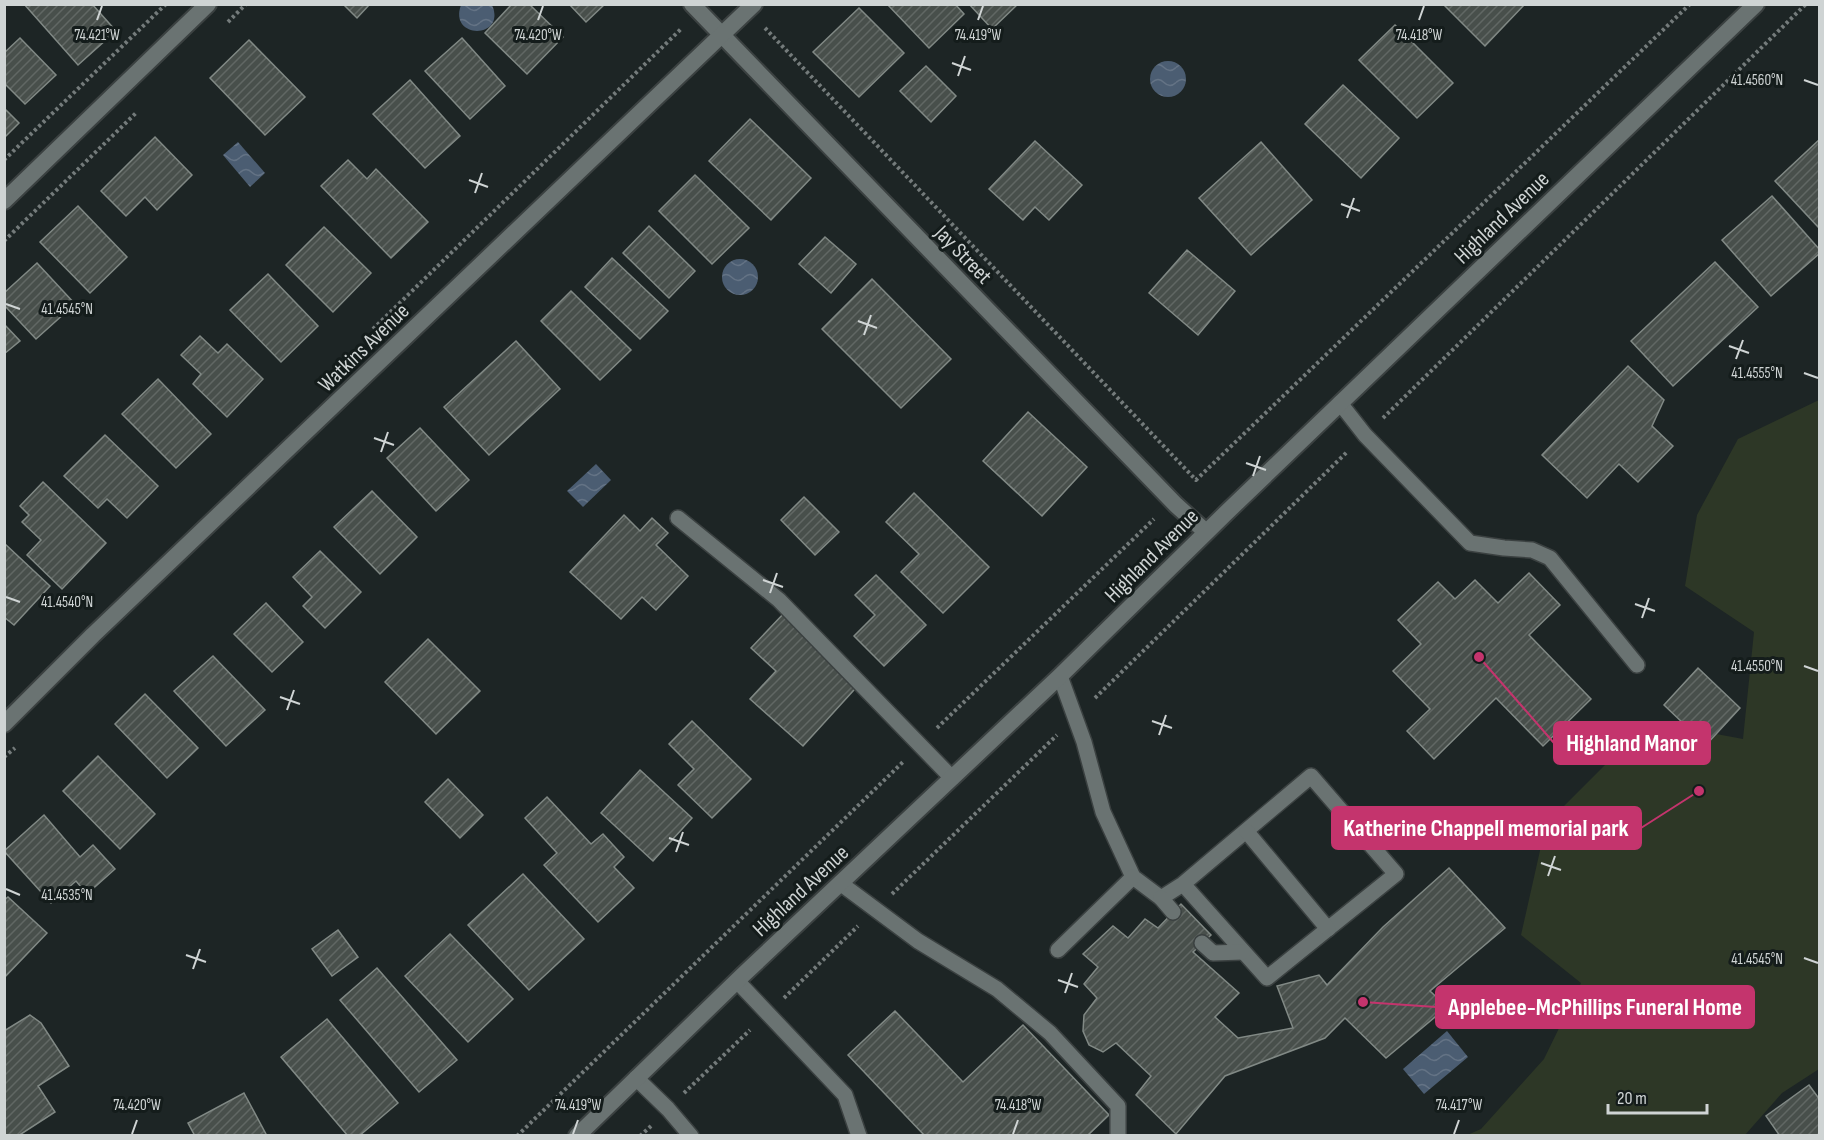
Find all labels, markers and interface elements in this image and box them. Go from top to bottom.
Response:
text: 74.421°W [74,26,120,45]
text: 74.420°W [514,26,562,45]
text: 74.419°W [955,26,1002,45]
text: 74.418°W [1396,26,1442,45]
text: 41.4560°N [1731,71,1783,90]
street label: Highland Avenue [1449,166,1555,270]
street label: Jay Street [928,219,998,290]
street label: Watkins Avenue [313,298,415,398]
text: 41.4545°N [41,300,93,319]
text: 41.4555°N [1731,364,1783,383]
street label: Highland Avenue [1099,503,1205,609]
text: 41.4540°N [41,593,93,612]
text: 41.4550°N [1731,657,1783,676]
callout: Highland Manor [1554,722,1710,764]
text: Highland Manor [1566,729,1698,758]
callout: Katherine Chappell memorial park [1332,807,1641,849]
text: Katherine Chappell memorial park [1343,814,1629,843]
street label: Highland Avenue [747,840,855,943]
text: 41.4535°N [41,886,93,905]
text: 41.4545°N [1731,950,1783,969]
callout: Applebee-McPhillips Funeral Home [1436,986,1754,1028]
text: Applebee-McPhillips Funeral Home [1447,993,1742,1022]
scale bar [1608,1077,1707,1115]
text: 20 m [1617,1088,1647,1109]
text: 74.420°W [113,1096,161,1115]
text: 74.419°W [555,1096,602,1115]
text: 74.418°W [995,1096,1041,1115]
text: 74.417°W [1436,1096,1483,1115]

